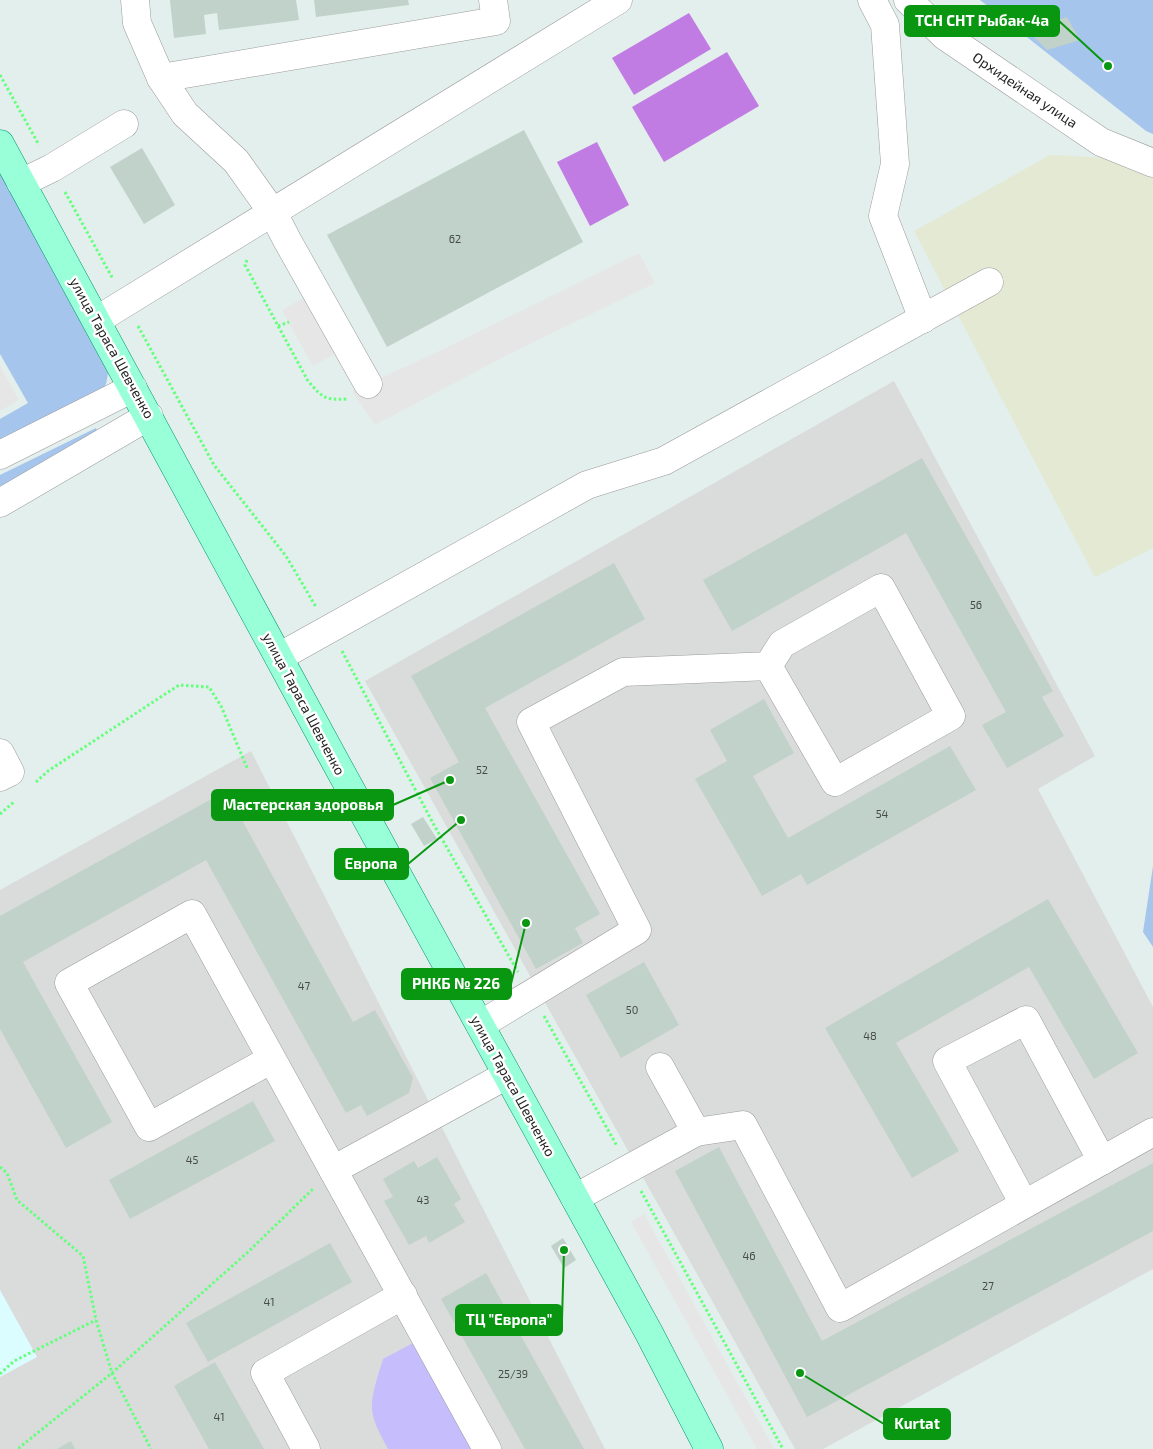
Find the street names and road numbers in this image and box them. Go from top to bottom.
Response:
street label: Орхидейная улица [970,48,1081,131]
street label: улица Тараса Шевченко [67,274,158,421]
street label: улица Тараса Шевченко [260,630,349,778]
street label: улица Тараса Шевченко [468,1012,559,1159]

